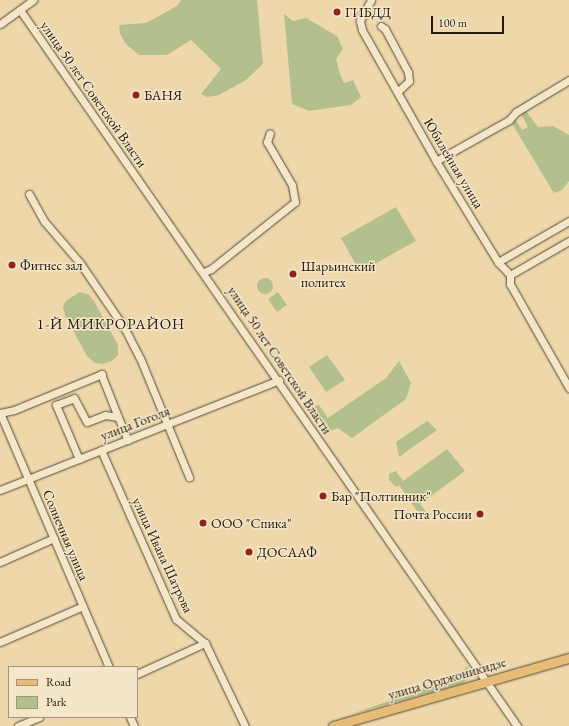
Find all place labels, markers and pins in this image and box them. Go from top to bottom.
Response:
place label: ГИБДД [345,4,391,20]
marker: ГИБДД [332,7,342,17]
place label: БАНЯ [144,87,182,103]
marker: БАНЯ [131,90,141,100]
place label: Фитнес зал [20,257,83,273]
place label: Шарьинский политех [301,258,375,290]
marker: Фитнес зал [7,260,17,270]
marker: Шарьинский политех [288,269,298,279]
place label: Бар "Полтинник" [331,488,431,504]
marker: Бар "Полтинник" [318,491,328,501]
place label: Почта России [393,506,472,522]
marker: Почта России [475,509,485,519]
place label: ООО "Спика" [211,515,292,531]
marker: ООО "Спика" [198,518,208,528]
place label: ДОСААФ [257,544,317,560]
marker: ДОСААФ [244,547,254,557]

